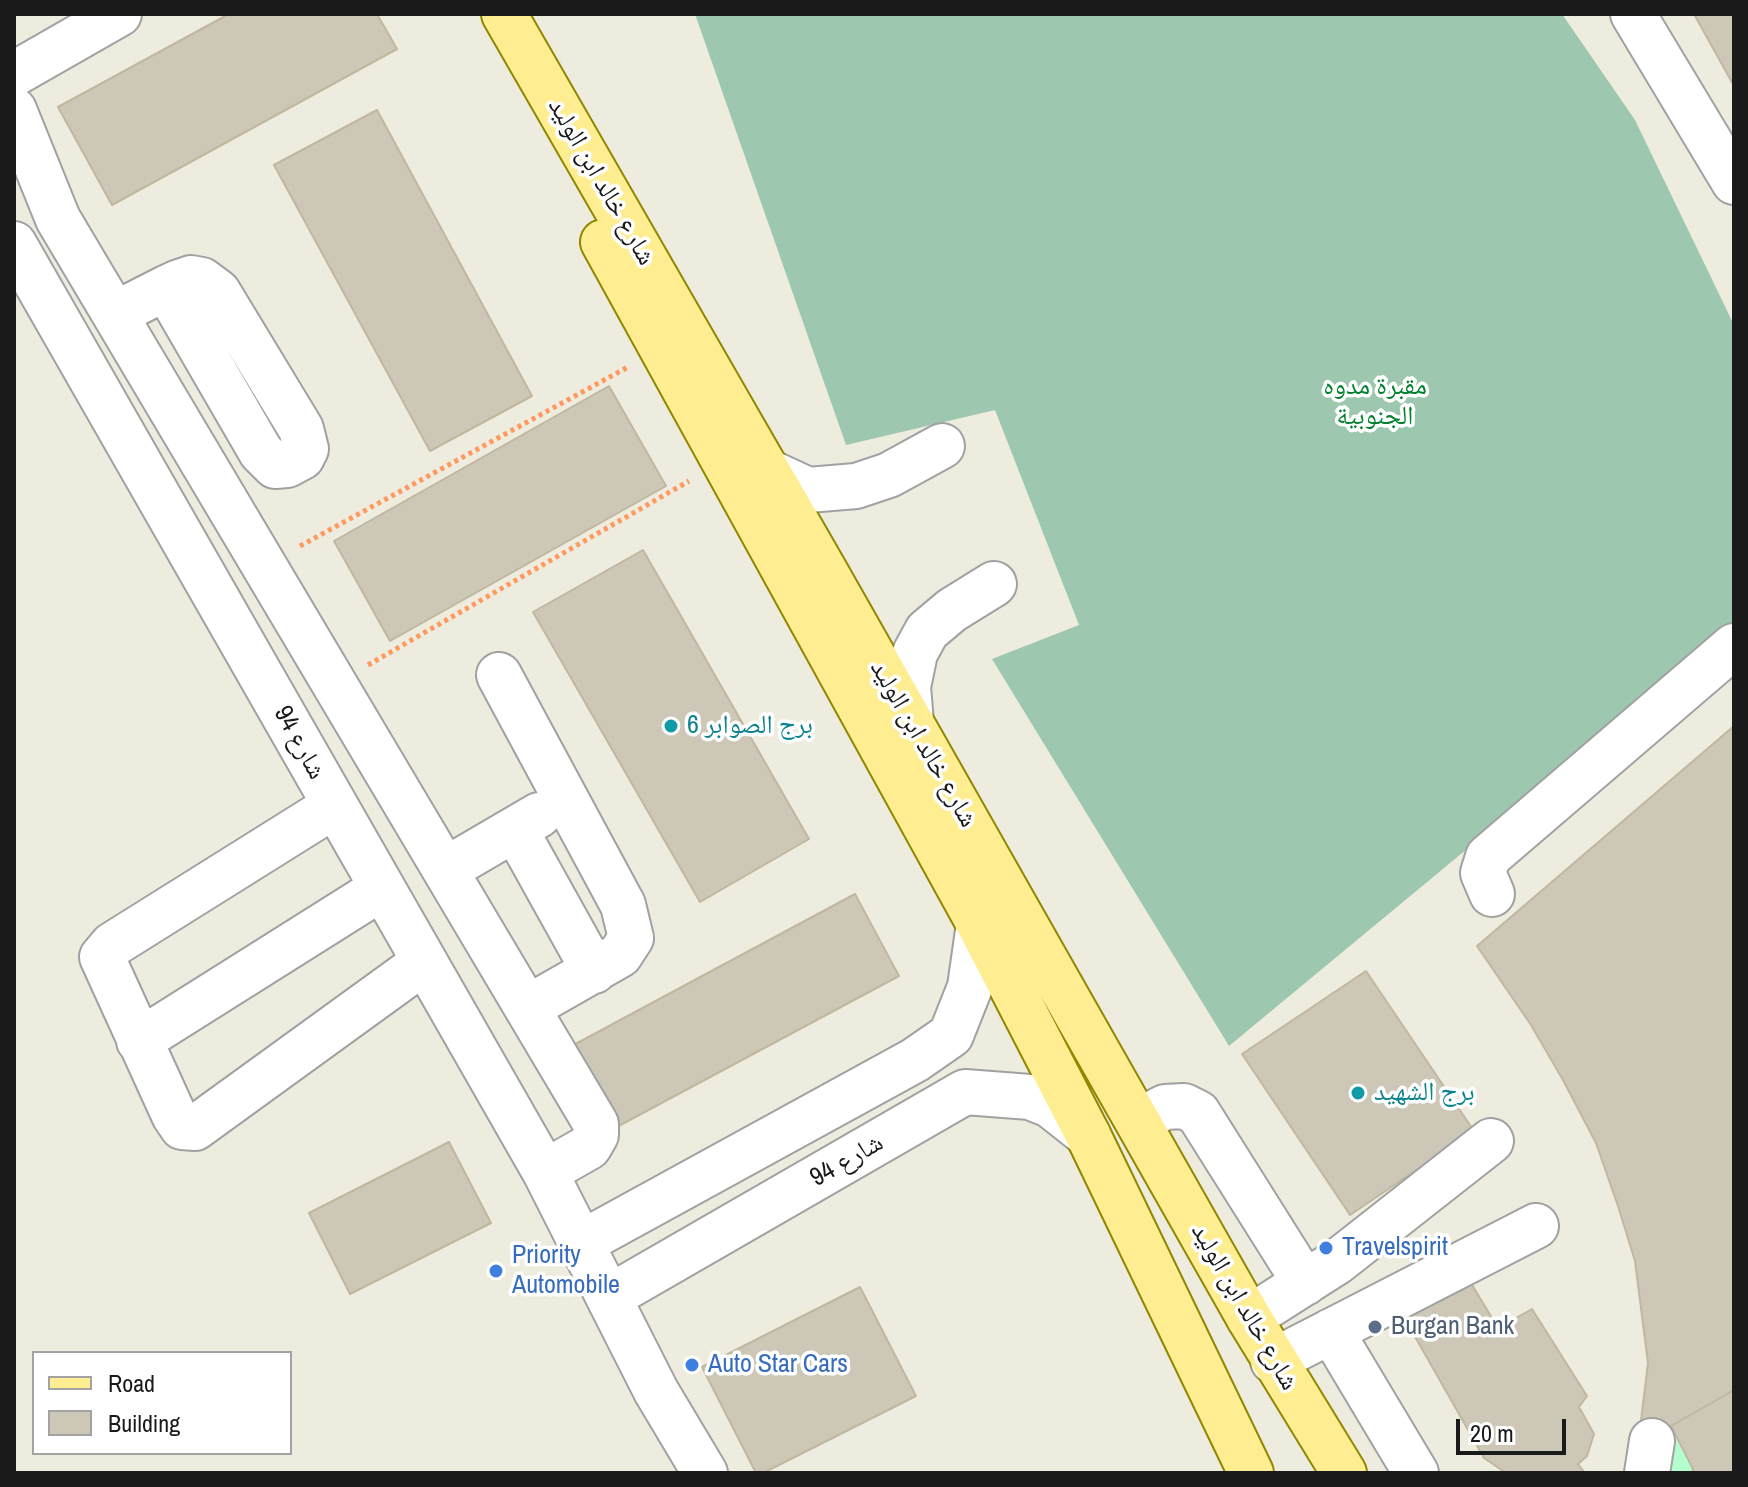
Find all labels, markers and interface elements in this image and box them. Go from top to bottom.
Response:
street label: شارع خالد ابن الوليد [541,93,661,271]
park label: مقبرة مدوه الجنوبية [1323,371,1427,432]
street label: شارع خالد ابن الوليد [863,655,983,833]
street label: شارع 94 [266,701,332,785]
place label: برج الصوابر 6 [687,710,813,742]
marker: برج الصوابر 6 [662,717,680,735]
place label: برج الشهيد [1374,1077,1475,1109]
marker: برج الشهيد [1349,1084,1367,1102]
street label: شارع 94 [805,1128,889,1194]
street label: شارع خالد ابن الوليد [1184,1218,1304,1396]
place label: Travelspirit [1342,1232,1448,1264]
marker: Travelspirit [1317,1239,1335,1257]
place label: Priority Automobile [512,1240,620,1302]
marker: Priority Automobile [487,1262,505,1280]
place label: Burgan Bank [1391,1311,1514,1343]
marker: Burgan Bank [1366,1318,1384,1336]
place label: Auto Star Cars [708,1349,848,1381]
legend [32,1351,292,1455]
marker: Auto Star Cars [683,1356,701,1374]
text: Road [108,1367,155,1399]
scale bar [1460,1403,1570,1453]
text: Building [108,1407,180,1439]
text: 20 m [1470,1417,1514,1449]

